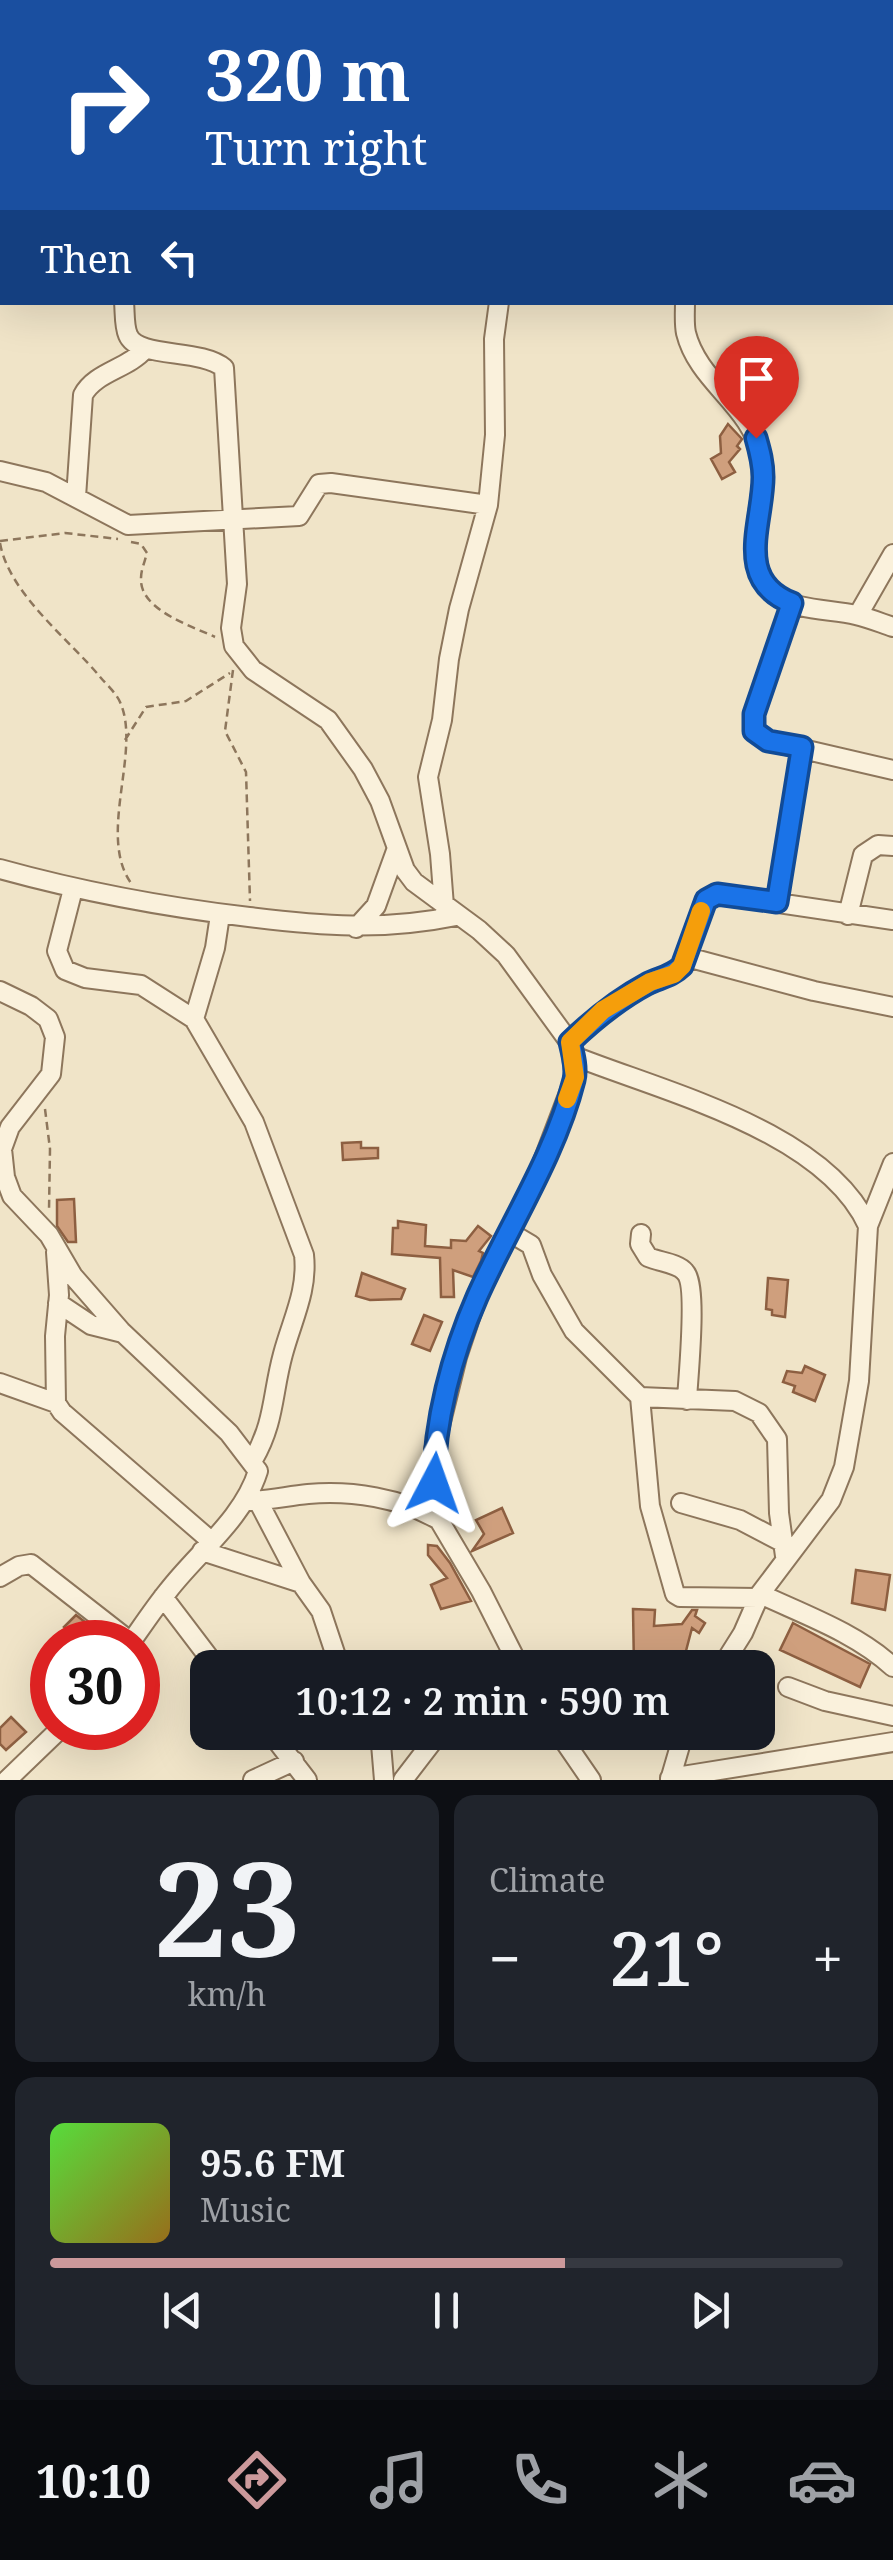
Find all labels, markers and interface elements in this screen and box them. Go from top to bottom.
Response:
text: 320 m [205,26,411,122]
icon: right [40,40,170,170]
text: Turn right [205,117,427,178]
icon: left [152,230,207,285]
text: Then [40,232,132,284]
pin [714,336,799,439]
icon: arrive [729,351,784,406]
position arrow [382,1431,486,1535]
speed limit sign: 30 [30,1620,160,1750]
text: 10:12 · 2 min · 590 m [295,1674,670,1726]
text: 23 [154,1818,300,1995]
text: Climate [489,1858,605,1901]
text: 21° [609,1906,724,2008]
text: − [489,1920,521,1995]
text: + [812,1920,843,1995]
text: km/h [188,1972,266,2015]
text: 95.6 FM [200,2136,345,2188]
text: Music [200,2188,291,2231]
icon: previous [155,2283,210,2338]
icon: pause [419,2283,474,2338]
icon: next [683,2283,738,2338]
icon: directions [222,2445,292,2515]
icon: music [364,2445,434,2515]
icon: phone [505,2445,575,2515]
icon: climate [646,2445,716,2515]
icon: car [787,2445,857,2515]
text: 10:10 [36,2450,151,2511]

